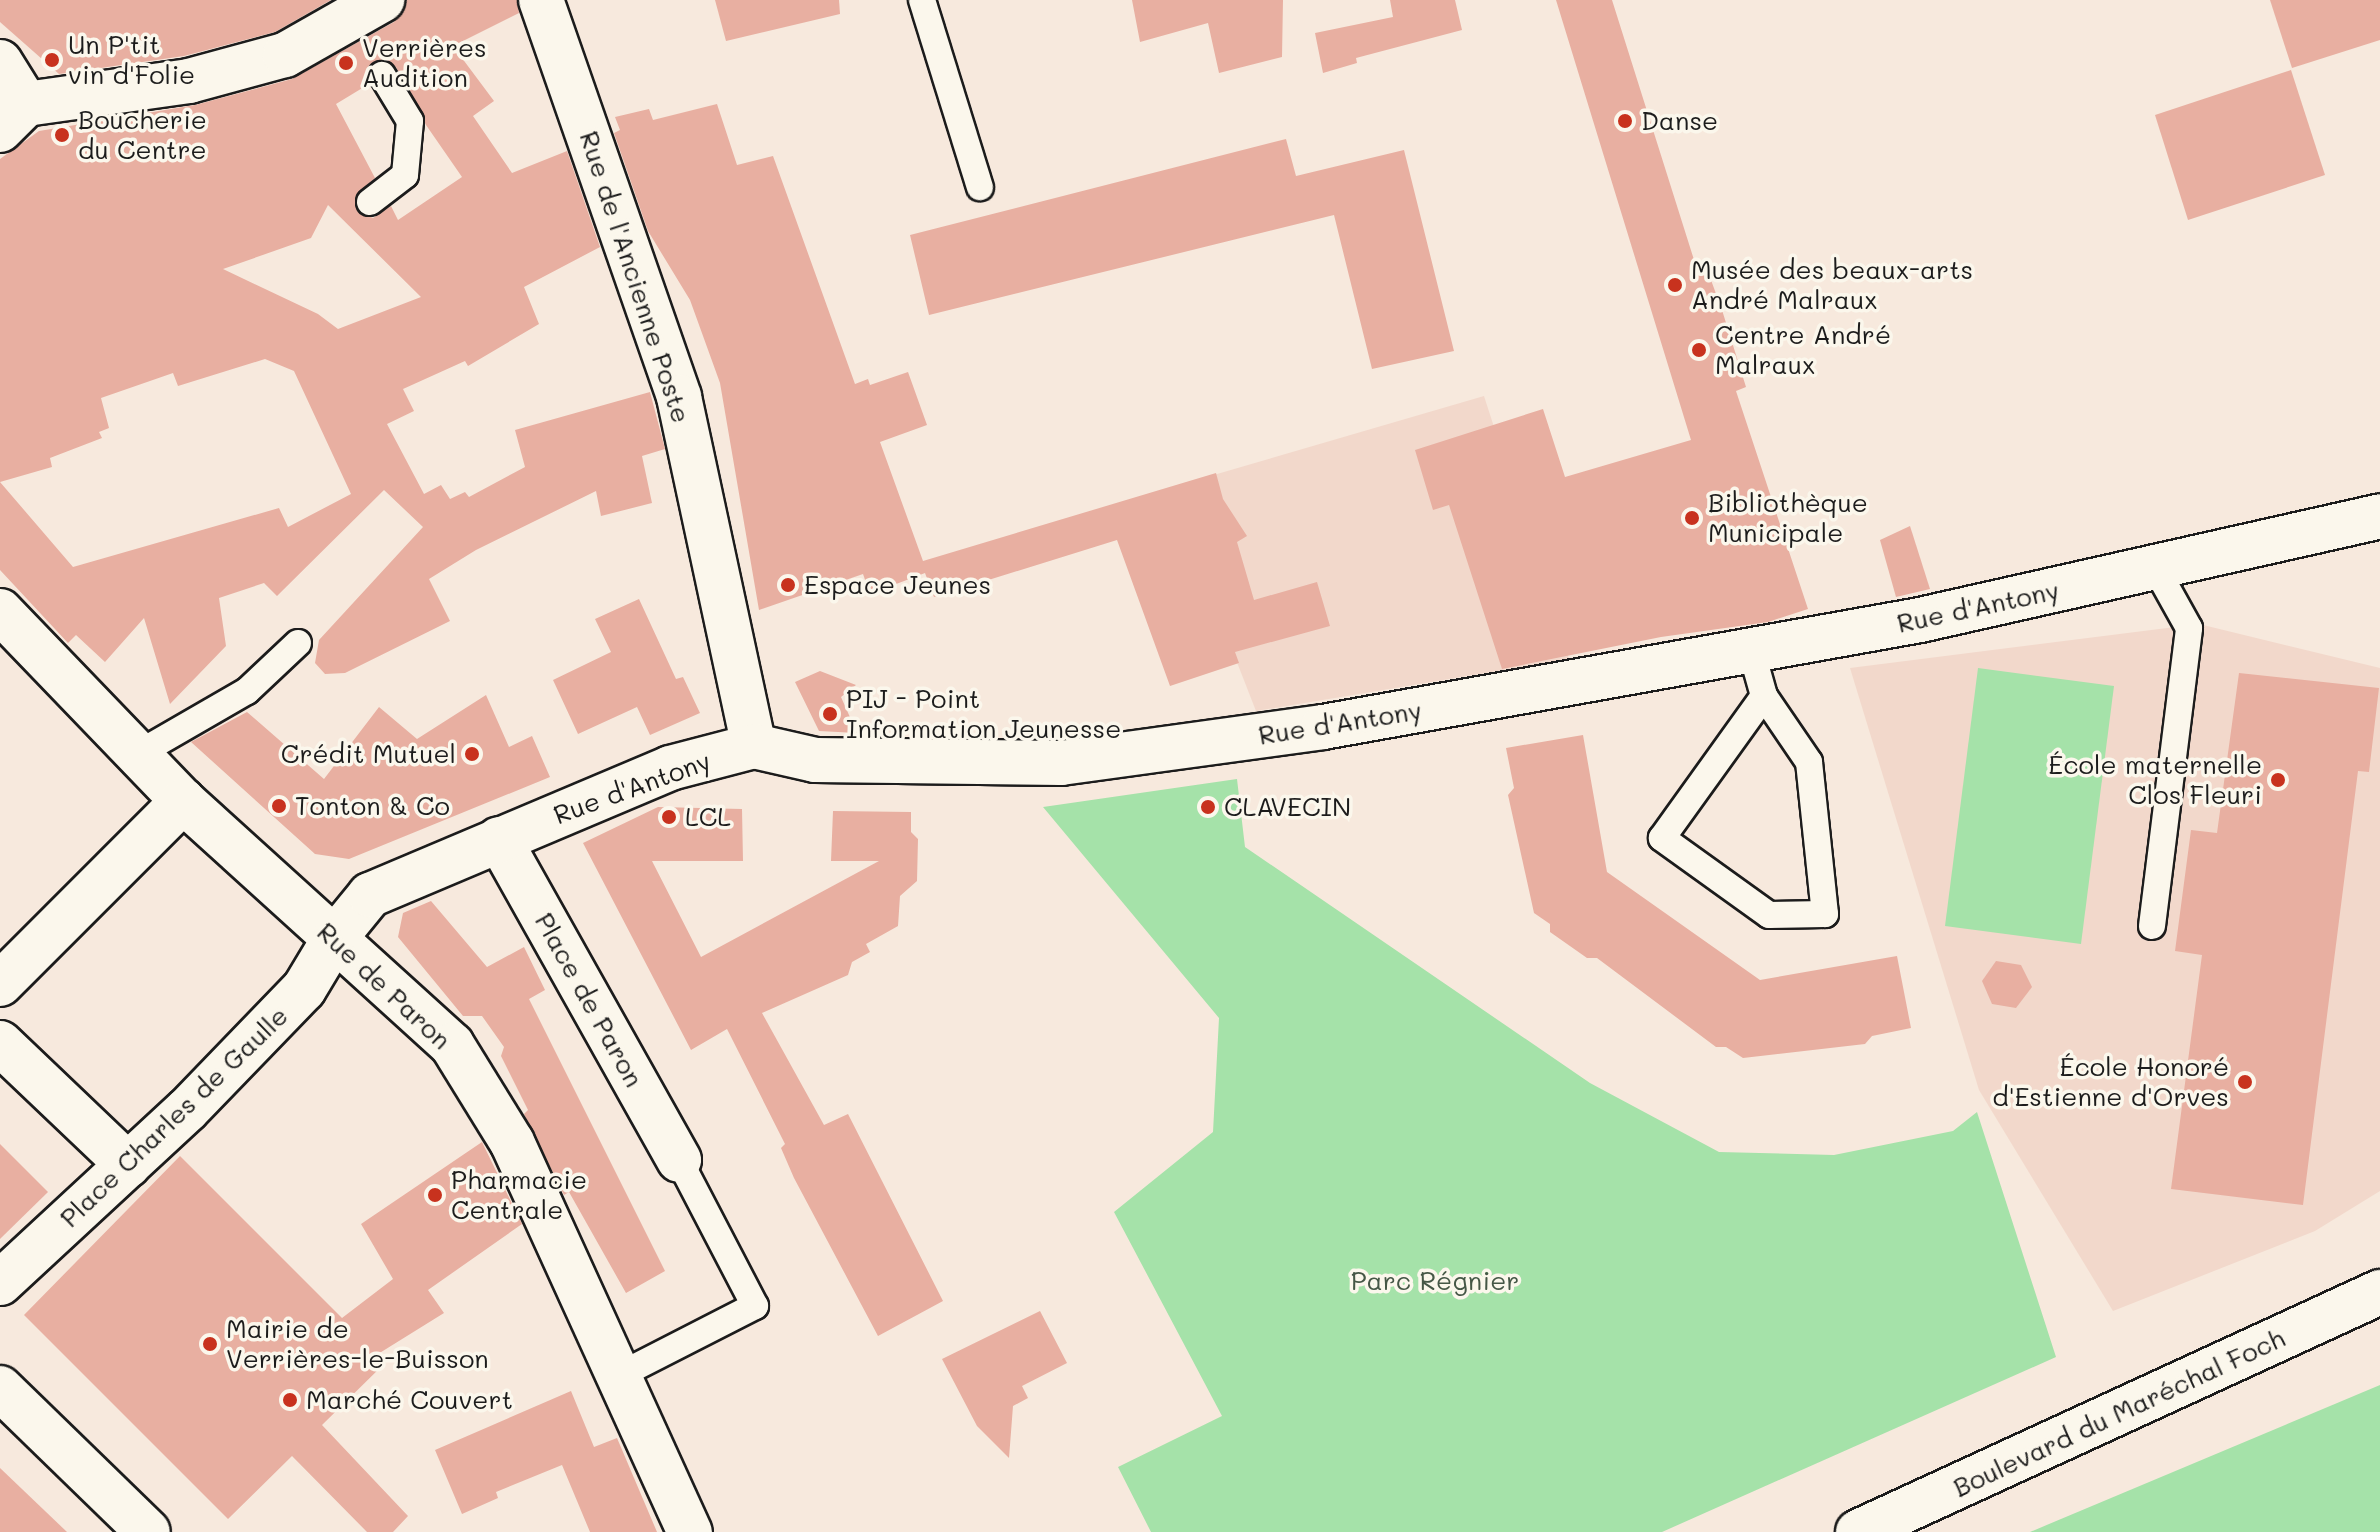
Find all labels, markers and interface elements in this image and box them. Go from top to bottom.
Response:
place label: Un P'tit vin d'Folie [68,29,195,90]
place label: Verrières Audition [362,32,487,94]
marker: Un P'tit vin d'Folie [43,51,61,69]
marker: Verrières Audition [337,54,355,72]
place label: Boucherie du Centre [78,104,207,166]
place label: Danse [1641,105,1718,137]
marker: Danse [1616,112,1634,130]
marker: Boucherie du Centre [53,126,71,144]
street label: Rue de l'Ancienne Poste [573,127,697,427]
place label: Musée des beaux-arts André Malraux [1691,254,1973,316]
marker: Musée des beaux-arts André Malraux [1666,276,1684,294]
place label: Centre André Malraux [1715,319,1891,380]
marker: Centre André Malraux [1690,341,1708,359]
place label: Bibliothèque Municipale [1708,487,1868,548]
marker: Bibliothèque Municipale [1683,509,1701,527]
place label: Espace Jeunes [804,569,991,601]
street label: Rue d'Antony [1894,575,2062,639]
marker: Espace Jeunes [779,576,797,594]
place label: PIJ - Point Information Jeunesse [846,683,1121,744]
street label: Rue d'Antony [1256,695,1424,751]
marker: PIJ - Point Information Jeunesse [821,705,839,723]
place label: Crédit Mutuel [281,738,456,770]
marker: Crédit Mutuel [463,745,481,763]
street label: Rue d'Antony [549,745,715,831]
place label: École maternelle Clos Fleuri [2048,749,2262,810]
marker: École maternelle Clos Fleuri [2269,771,2287,789]
place label: Tonton & Co [295,790,450,822]
place label: CLAVECIN [1224,791,1351,823]
marker: Tonton & Co [270,797,288,815]
marker: CLAVECIN [1199,798,1217,816]
place label: LCL [685,801,731,833]
marker: LCL [660,808,678,826]
street label: Place de Paron [528,908,650,1092]
street label: Rue de Paron [311,916,457,1056]
street label: Place Charles de Gaulle [54,1000,294,1234]
place label: École Honoré d'Estienne d'Orves [1992,1051,2229,1112]
marker: École Honoré d'Estienne d'Orves [2236,1073,2254,1091]
place label: Pharmacie Centrale [451,1164,587,1226]
marker: Pharmacie Centrale [426,1186,444,1204]
park label: Parc Régnier [1351,1265,1519,1297]
place label: Mairie de Verrières-le-Buisson [226,1313,489,1374]
street label: Boulevard du Maréchal Foch [1948,1322,2290,1504]
marker: Mairie de Verrières-le-Buisson [201,1335,219,1353]
place label: Marché Couvert [306,1384,513,1416]
marker: Marché Couvert [281,1391,299,1409]

